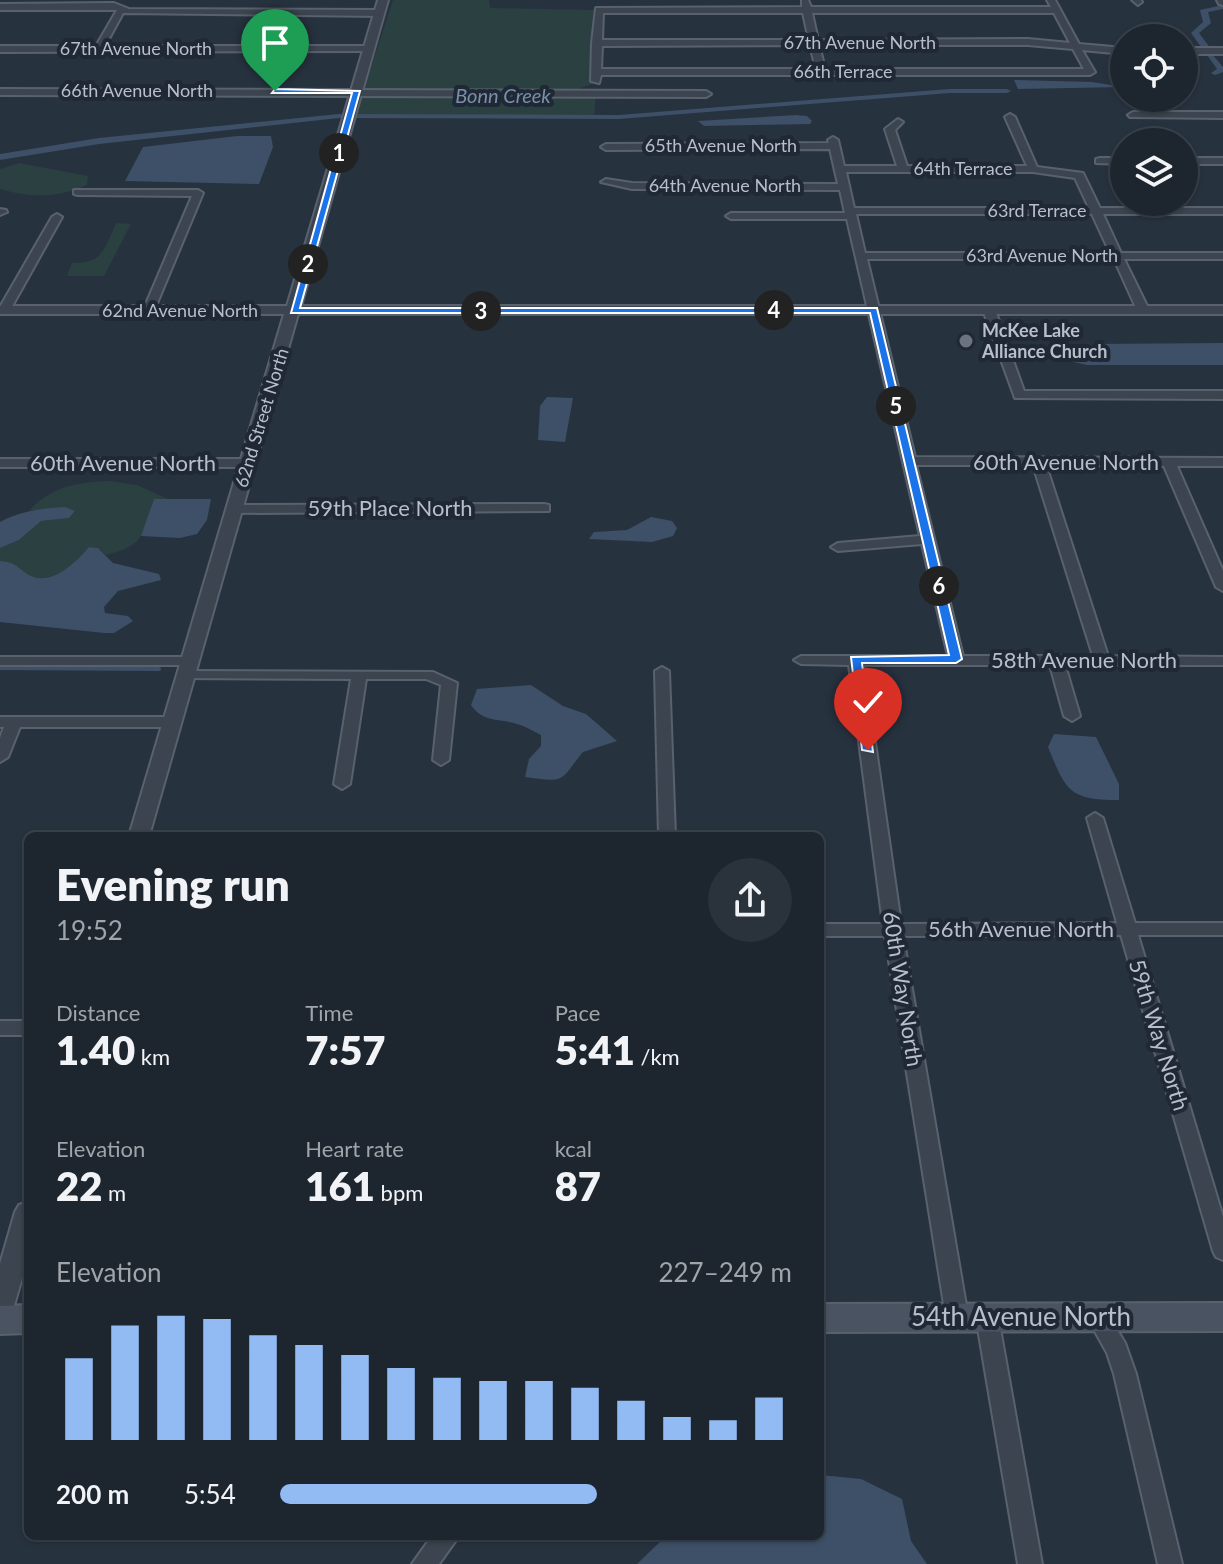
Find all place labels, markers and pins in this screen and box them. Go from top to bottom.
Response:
pin [241,9,309,91]
pin: 1 [319,133,359,173]
pin: 2 [288,244,328,284]
pin: 4 [754,290,794,330]
pin: 3 [461,291,501,331]
place label: McKee Lake Alliance Church [981,319,1107,362]
marker: McKee Lake Alliance Church [957,332,975,350]
pin: 5 [876,386,916,426]
pin: 6 [919,566,959,606]
pin [834,668,902,750]

